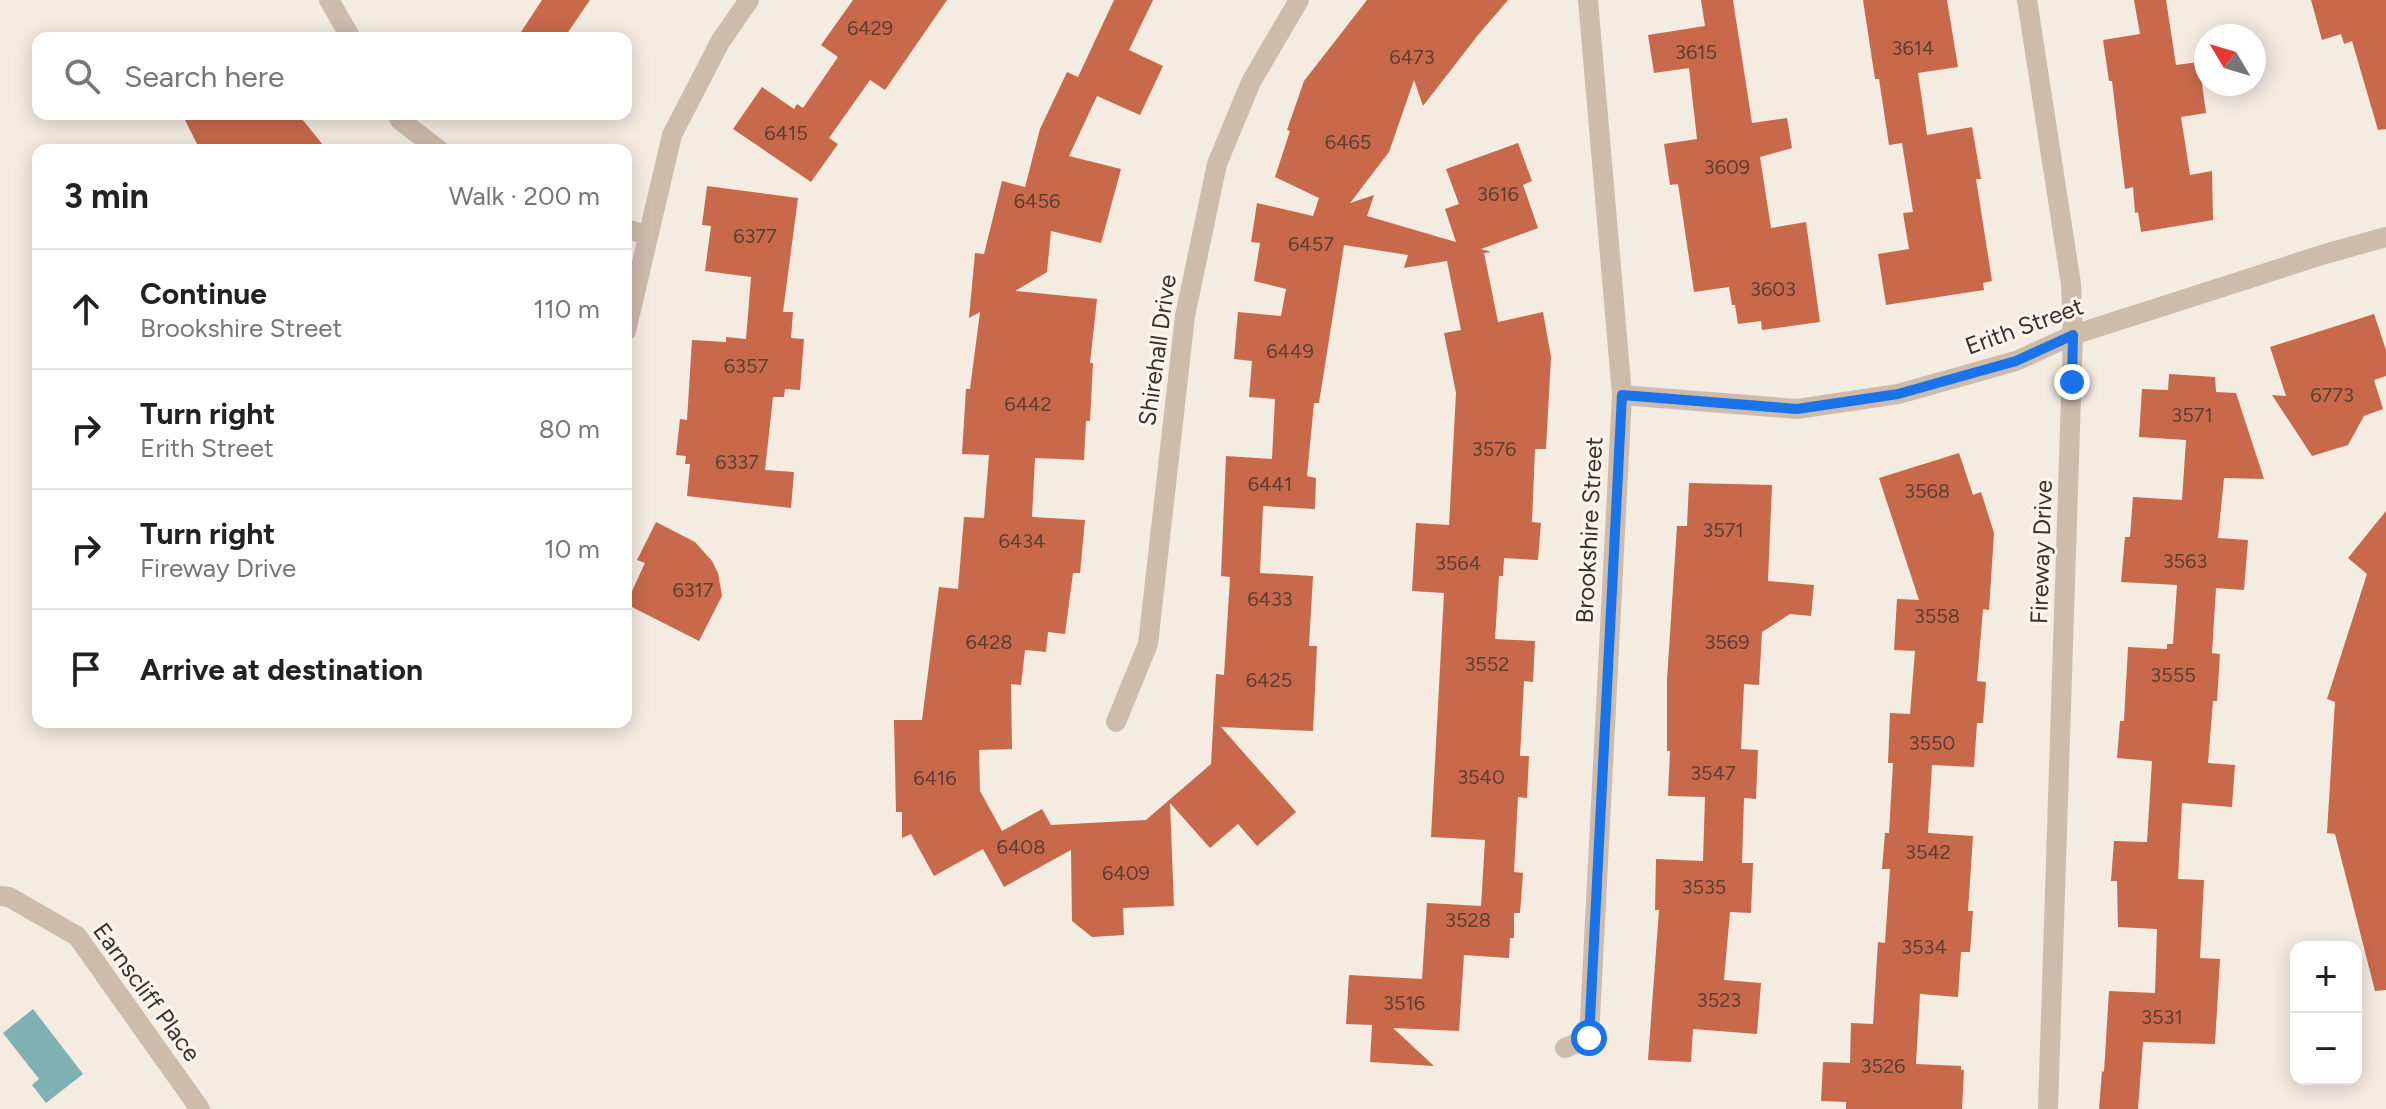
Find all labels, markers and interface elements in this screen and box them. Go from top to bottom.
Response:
house number: 6429 [847,16,893,40]
north arrow [2194,24,2266,96]
search box [32,32,632,120]
house number: 3614 [1892,36,1934,60]
house number: 3615 [1675,40,1717,64]
house number: 6473 [1389,45,1435,69]
icon: search [60,54,104,98]
text: Search here [124,58,284,95]
house number: 6415 [764,121,808,145]
house number: 6465 [1325,130,1371,154]
house number: 3609 [1704,155,1750,179]
text: 3 min [64,176,149,217]
text: Walk · 200 m [449,180,600,212]
house number: 3616 [1477,182,1519,206]
house number: 6456 [1014,189,1060,213]
house number: 6377 [733,224,777,248]
house number: 6457 [1288,232,1334,256]
street label: Shirehall Drive [1132,272,1182,428]
text: Continue [140,275,267,312]
house number: 3603 [1750,277,1796,301]
icon: ahead [64,287,108,331]
street label: Erith Street [1961,291,2087,361]
text: 110 m [533,293,600,325]
text: Brookshire Street [140,312,342,344]
house number: 6449 [1266,339,1314,363]
house number: 6357 [724,354,768,378]
route end [2054,364,2090,400]
house number: 6773 [2310,383,2354,407]
house number: 6442 [1004,392,1052,416]
text: Turn right [140,395,275,432]
house number: 3571 [2171,403,2213,427]
icon: right [64,407,108,451]
text: 80 m [539,413,600,445]
text: Erith Street [140,432,274,464]
street label: Brookshire Street [1570,436,1608,624]
house number: 3576 [1472,437,1516,461]
house number: 6337 [715,450,759,474]
house number: 6441 [1248,472,1292,496]
house number: 3568 [1904,479,1950,503]
street label: Fireway Drive [2024,479,2058,625]
text: Turn right [140,515,275,552]
house number: 3571 [1702,518,1744,542]
icon: right [64,527,108,571]
house number: 6434 [998,529,1046,553]
text: 10 m [544,533,600,565]
house number: 3563 [2163,549,2207,573]
house number: 3564 [1435,551,1481,575]
text: Fireway Drive [140,552,296,584]
house number: 6317 [672,578,714,602]
house number: 6433 [1247,587,1293,611]
house number: 3558 [1914,604,1960,628]
house number: 6428 [965,630,1013,654]
house number: 3569 [1704,630,1750,654]
icon: arrive [64,647,108,691]
text: Arrive at destination [140,651,423,688]
house number: 3552 [1464,652,1510,676]
house number: 3555 [2150,663,2196,687]
house number: 6425 [1246,668,1292,692]
house number: 3550 [1909,731,1955,755]
house number: 3547 [1690,761,1736,785]
house number: 3540 [1457,765,1505,789]
house number: 6416 [913,766,957,790]
house number: 6408 [997,835,1045,859]
house number: 3542 [1905,840,1951,864]
house number: 6409 [1102,861,1150,885]
house number: 3535 [1682,875,1726,899]
house number: 3528 [1445,908,1491,932]
street label: Earnscliff Place [87,917,207,1067]
house number: 3534 [1901,935,1947,959]
map controls [2290,941,2362,1085]
button: + [2290,941,2362,1013]
house number: 3523 [1697,988,1741,1012]
house number: 3516 [1383,991,1425,1015]
house number: 3531 [2141,1005,2183,1029]
button: − [2290,1013,2362,1085]
route start [1571,1020,1607,1056]
house number: 3526 [1861,1054,1905,1078]

